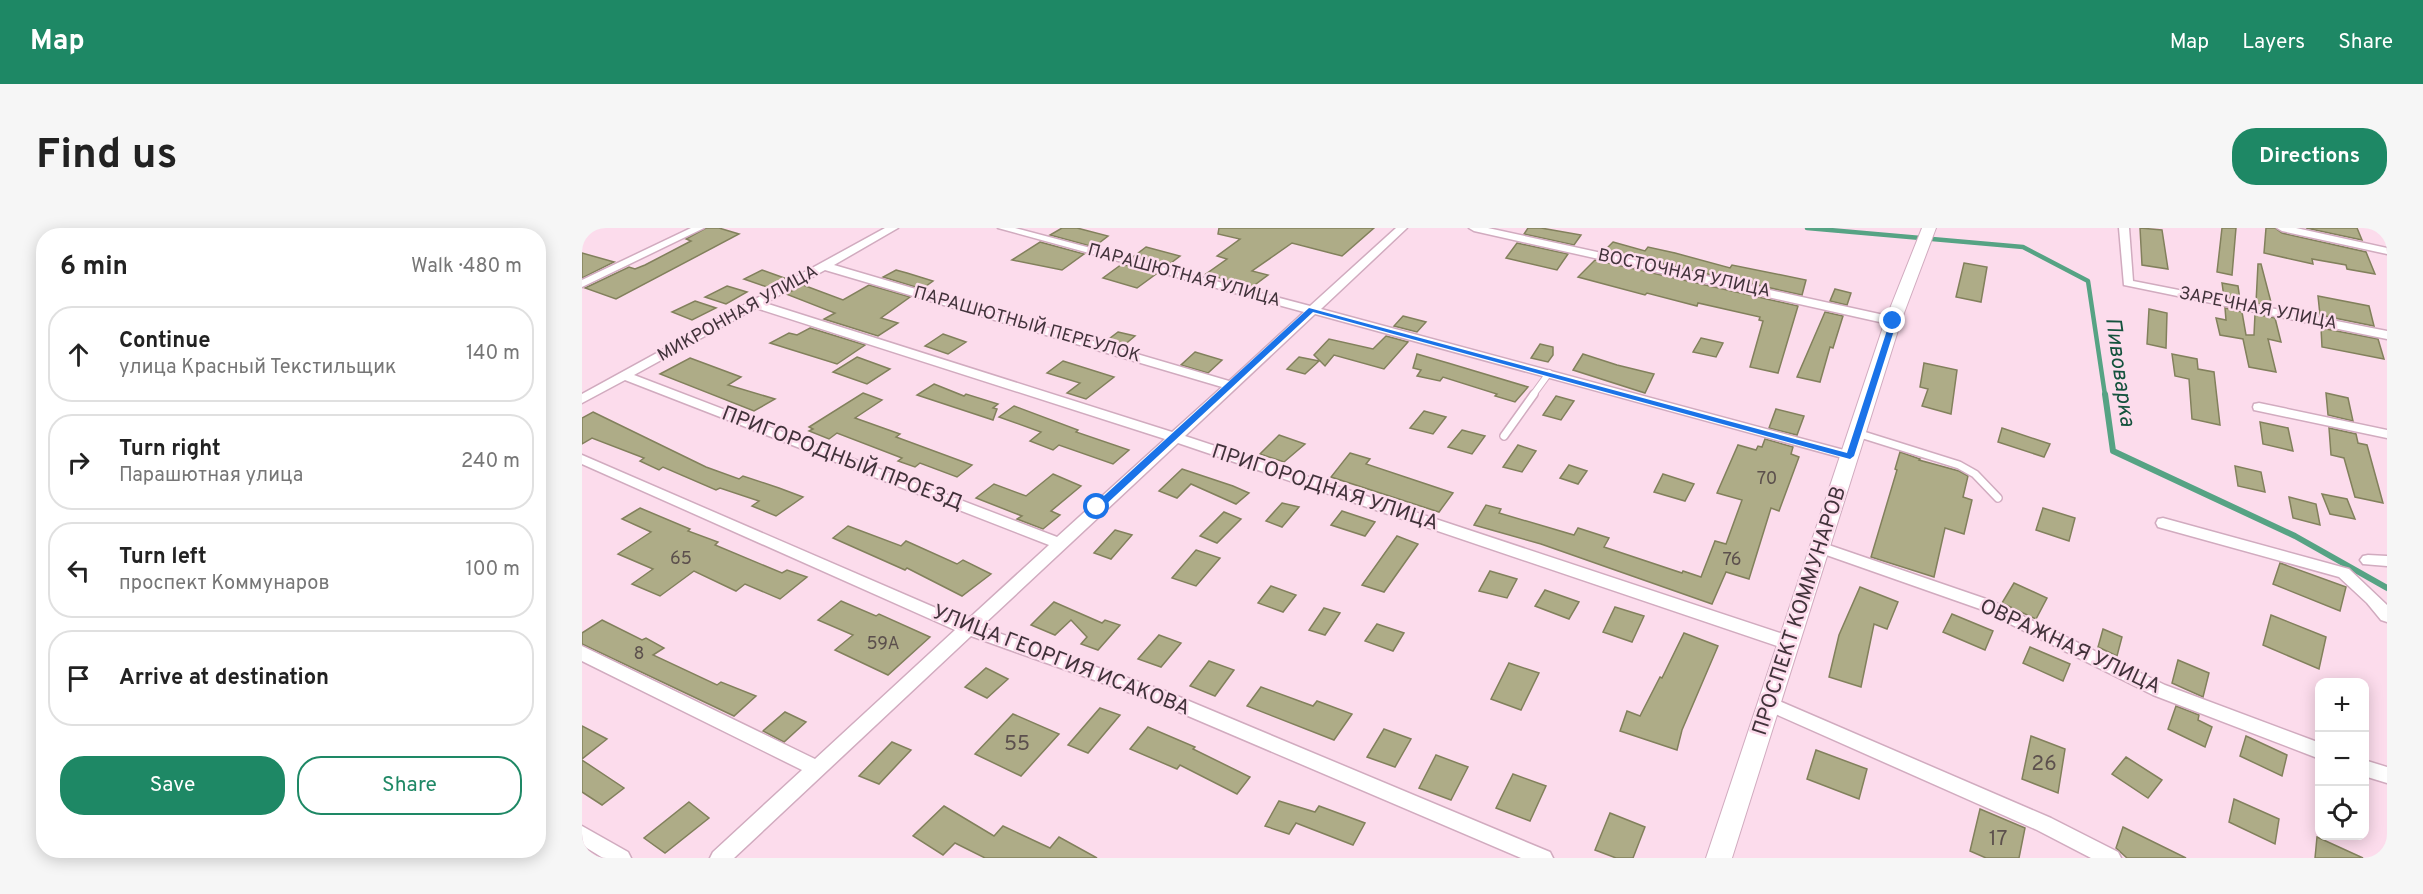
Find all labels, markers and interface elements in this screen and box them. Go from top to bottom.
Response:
text: Map [30,24,85,60]
text: Map [2170,29,2209,56]
text: Layers [2242,29,2305,56]
text: Share [2338,29,2393,56]
button: Directions [2232,128,2387,185]
text: Find us [36,130,177,183]
street label: ПАРАШЮТНАЯ УЛИЦА [1085,239,1283,313]
street label: ВОСТОЧНАЯ УЛИЦА [1596,244,1772,304]
text: 6 min [60,251,128,284]
text: Walk · 480 m [411,254,522,280]
street label: МИКРОННАЯ УЛИЦА [654,260,822,368]
street label: ПАРАШЮТНЫЙ ПЕРЕУЛОК [911,280,1144,368]
street label: ЗАРЕЧНАЯ УЛИЦА [2177,282,2339,336]
route end [1879,307,1905,333]
water label: Пивоварка [2098,316,2140,429]
text: Continue [119,328,210,355]
icon: ahead [62,338,95,371]
text: 140 m [466,341,520,367]
text: улица Красный Текстильщик [119,355,396,381]
street label: ПРИГОРОДНЫЙ ПРОЕЗД [718,400,967,518]
text: Turn right [119,436,221,463]
street label: ПРИГОРОДНАЯ УЛИЦА [1208,439,1442,537]
icon: right [62,446,95,479]
text: 240 m [461,449,520,475]
text: Парашютная улица [119,463,303,489]
house number: 70 [1757,468,1777,491]
street label: ПРОСПЕКТ КОММУНАРОВ [1747,483,1853,739]
route start [1083,493,1109,519]
text: Turn left [119,544,207,571]
house number: 65 [670,548,692,571]
house number: 76 [1722,549,1742,572]
icon: left [62,554,95,587]
text: 100 m [465,557,520,583]
text: проспект Коммунаров [119,571,330,597]
street label: ОВРАЖНАЯ УЛИЦА [1975,593,2165,701]
street label: УЛИЦА ГЕОРГИЯ ИСАКОВА [928,599,1194,723]
house number: 59А [866,633,900,656]
house number: 8 [634,643,645,666]
icon: arrive [62,662,95,695]
text: Arrive at destination [119,665,329,692]
map controls [2315,678,2369,840]
button: + [2315,678,2369,732]
house number: 55 [1004,731,1030,758]
button: − [2315,732,2369,786]
house number: 26 [2031,751,2057,778]
button: Save [60,756,285,815]
button: Share [297,756,522,815]
button: locate [2315,786,2369,840]
house number: 17 [1989,826,2007,853]

